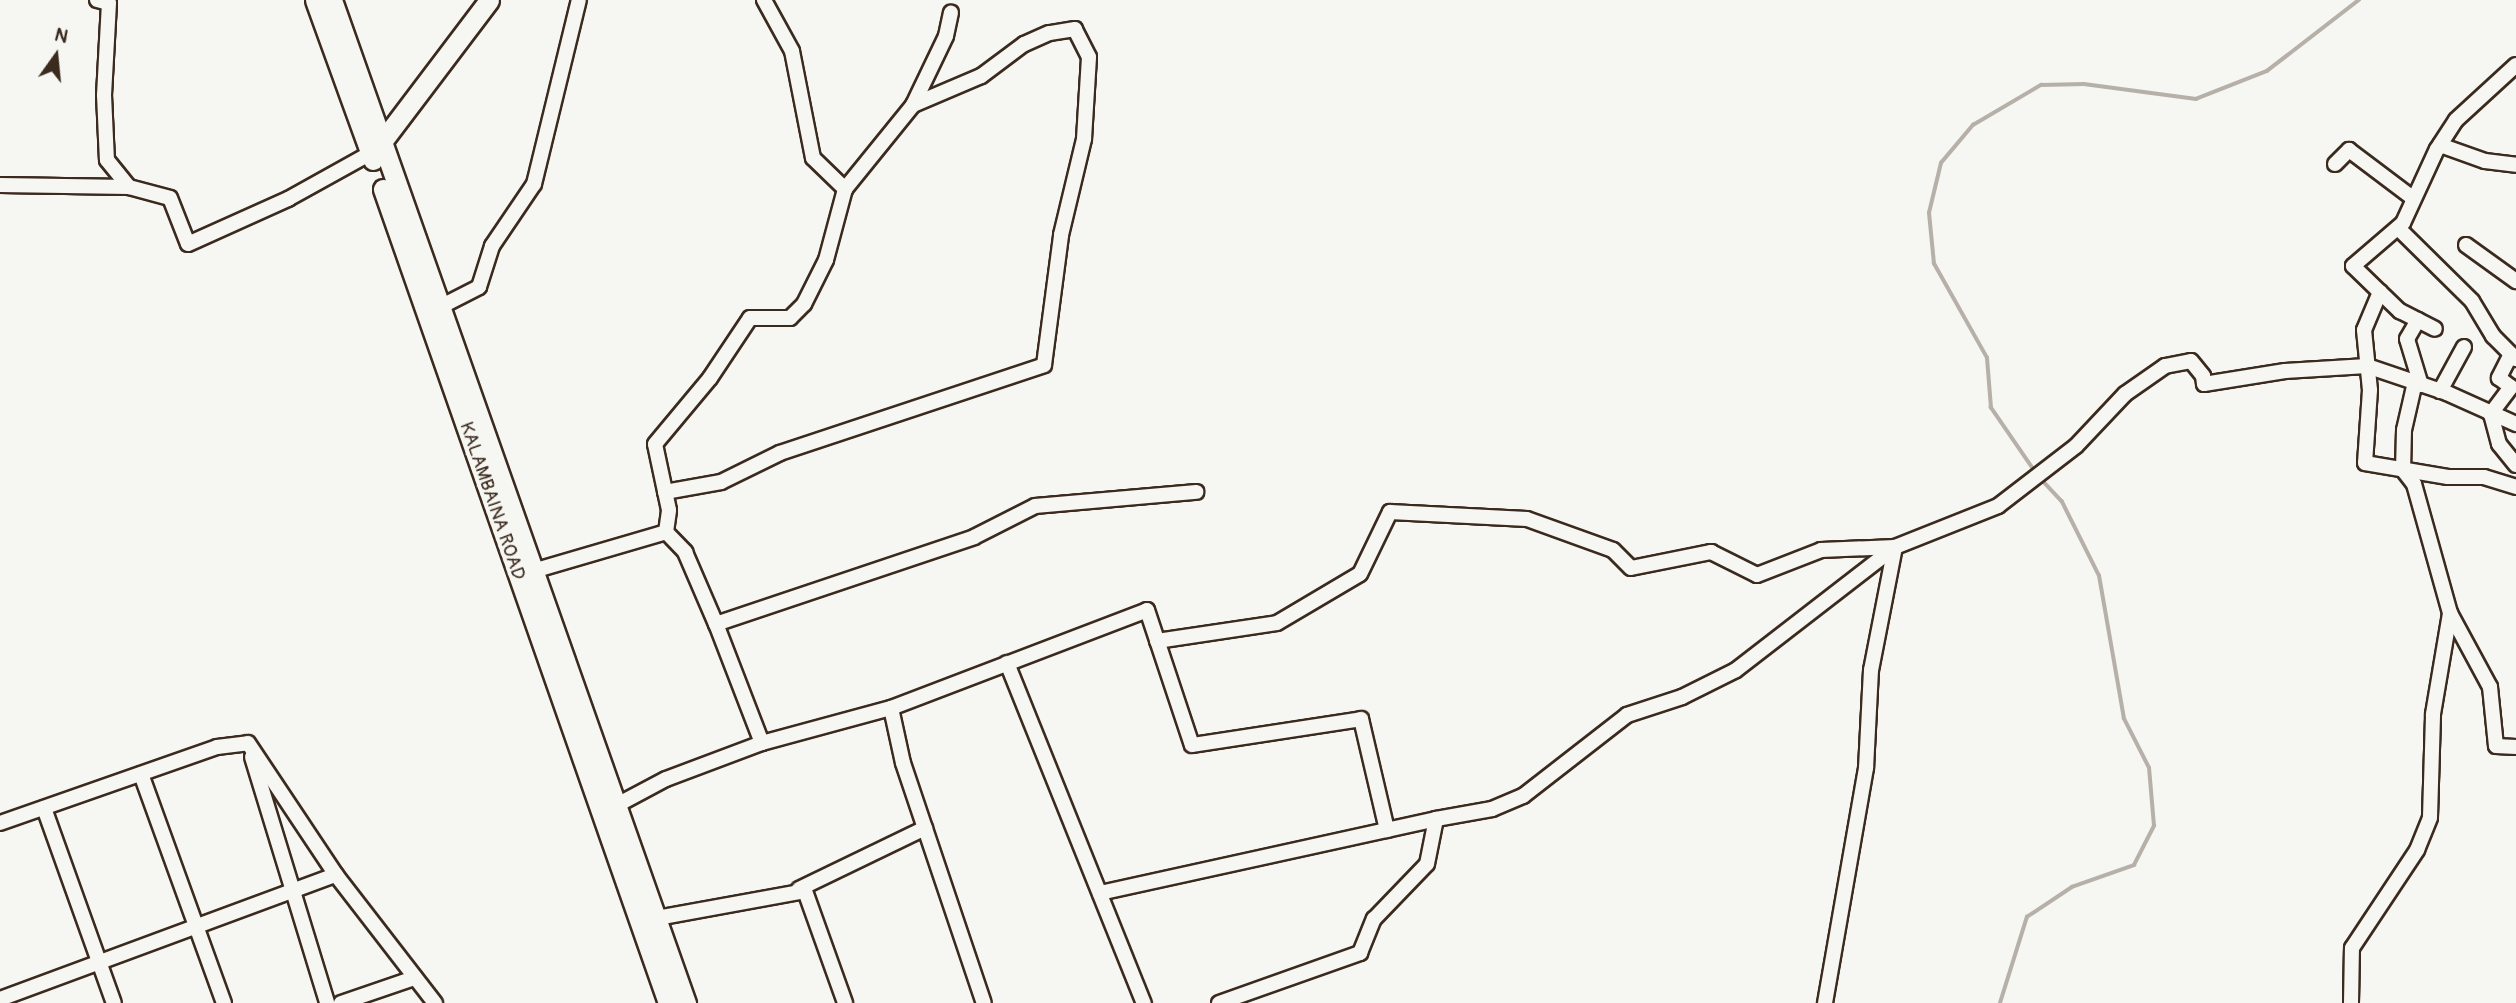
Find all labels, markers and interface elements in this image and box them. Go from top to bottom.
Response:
north arrow [21,21,91,91]
text: N [52,22,71,49]
street label: KALAMBAINA ROAD [454,419,530,583]

